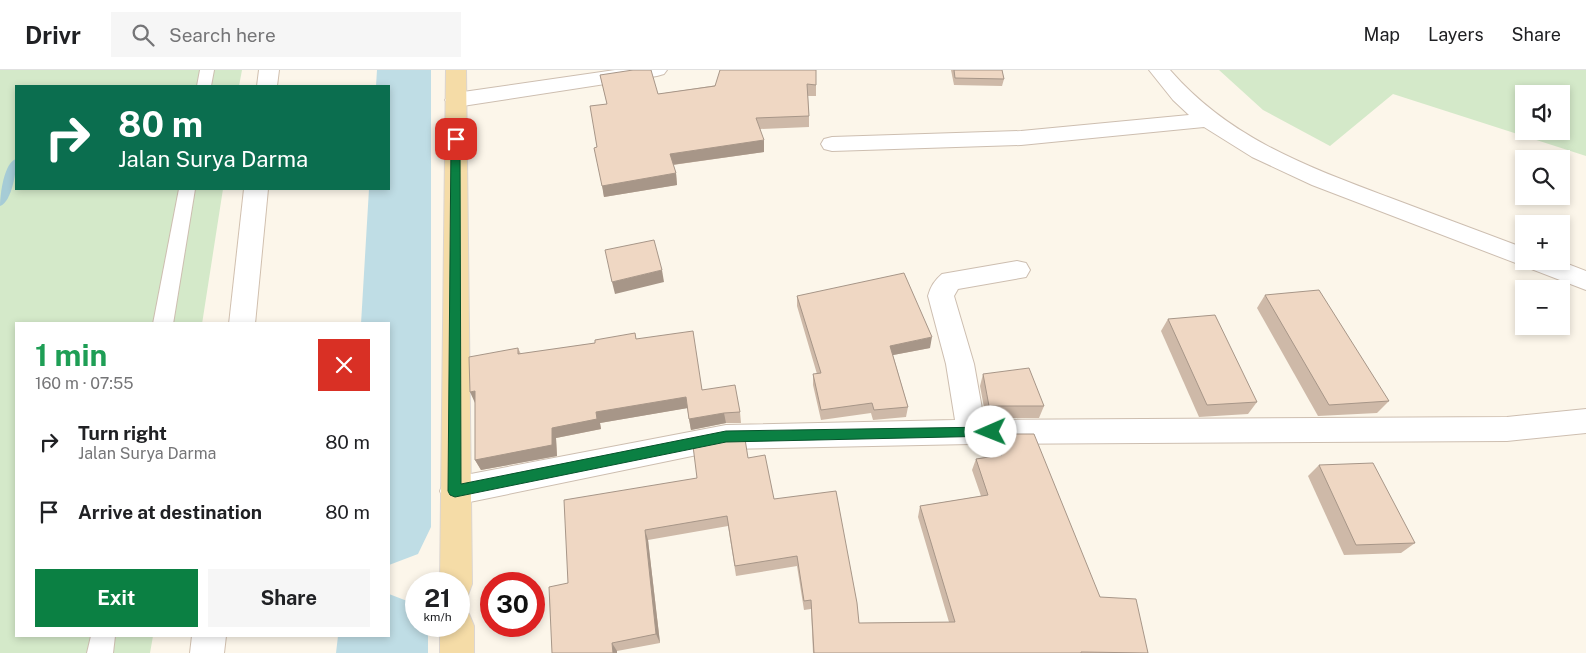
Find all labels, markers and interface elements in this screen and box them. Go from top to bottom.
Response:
search box [111,12,461,57]
text: Drivr [25,21,81,49]
icon: search [129,21,157,49]
text: Search here [169,24,276,46]
text: Map [1364,24,1400,45]
text: Layers [1428,24,1484,45]
text: Share [1512,24,1561,45]
map controls [1515,85,1570,335]
button: sound [1515,85,1570,140]
text: 80 m [118,104,203,145]
icon: right [35,105,100,170]
pin [435,118,477,160]
icon: arrive [442,125,470,153]
text: Jalan Surya Darma [118,146,308,172]
button: search [1515,150,1570,205]
button: + [1515,215,1570,270]
button: − [1515,280,1570,335]
text: 1 min [35,337,107,373]
button: close [318,339,370,391]
text: 160 m · 07:55 [35,374,133,393]
position arrow [964,405,1016,457]
text: Turn right [78,422,167,444]
icon: right [35,428,63,456]
text: 80 m [325,431,370,453]
text: Jalan Surya Darma [78,444,216,463]
icon: arrive [35,498,63,526]
text: Arrive at destination [78,501,262,523]
text: 80 m [325,501,370,523]
button: Exit [35,569,198,627]
button: Share [208,569,370,627]
speed limit sign: 30 [480,572,545,637]
text: 21 [424,583,451,613]
text: km/h [423,610,452,624]

